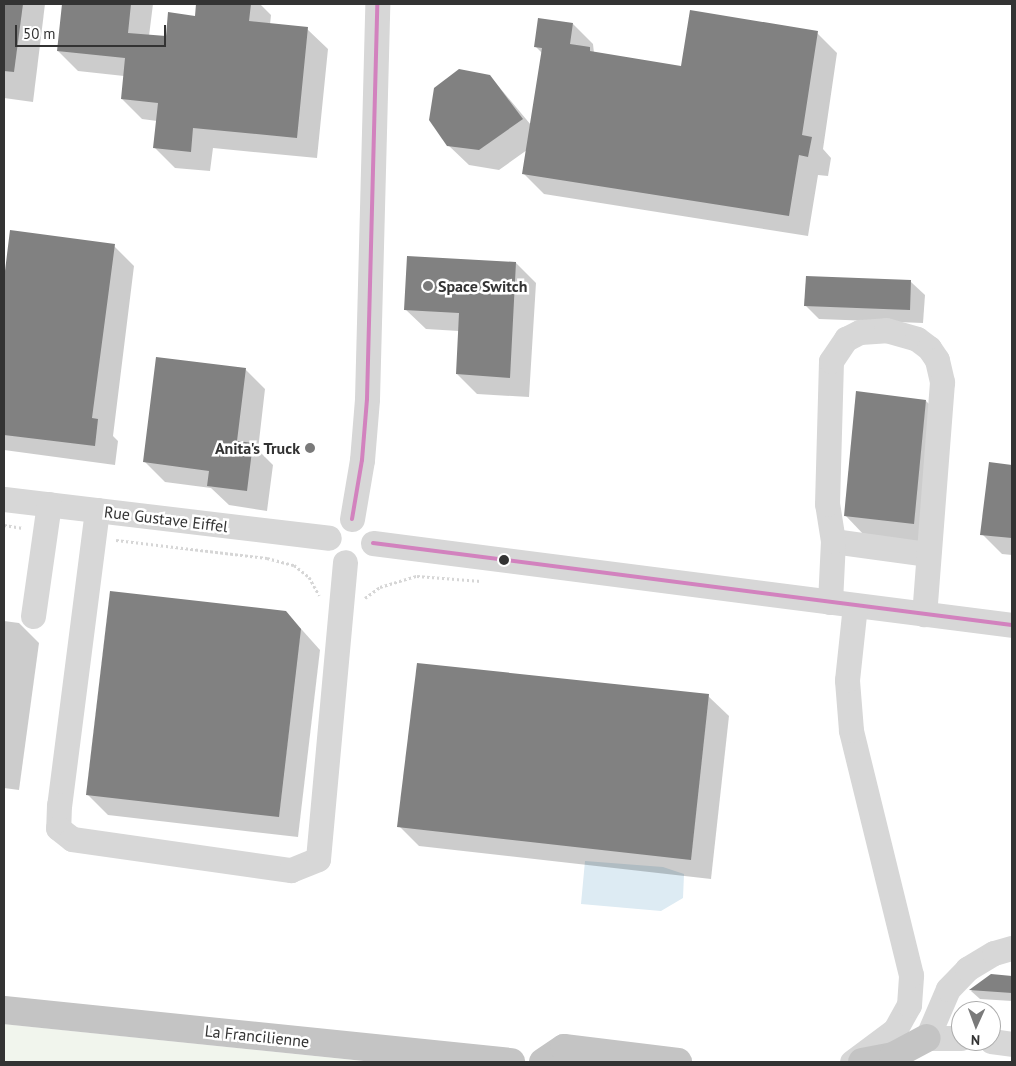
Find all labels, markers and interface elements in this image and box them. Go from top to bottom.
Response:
scale bar [18,15,169,47]
text: 50 m [23,24,56,43]
place label: Space Switch [438,276,527,296]
marker: Space Switch [422,280,434,292]
place label: Anita's Truck [214,438,300,458]
marker: Anita's Truck [304,442,316,454]
street label: Rue Gustave Eiffel [103,502,229,536]
unlabelled marker [499,555,509,565]
north arrow [951,1001,1001,1051]
street label: La Francilienne [204,1021,310,1051]
text: N [971,1031,980,1049]

